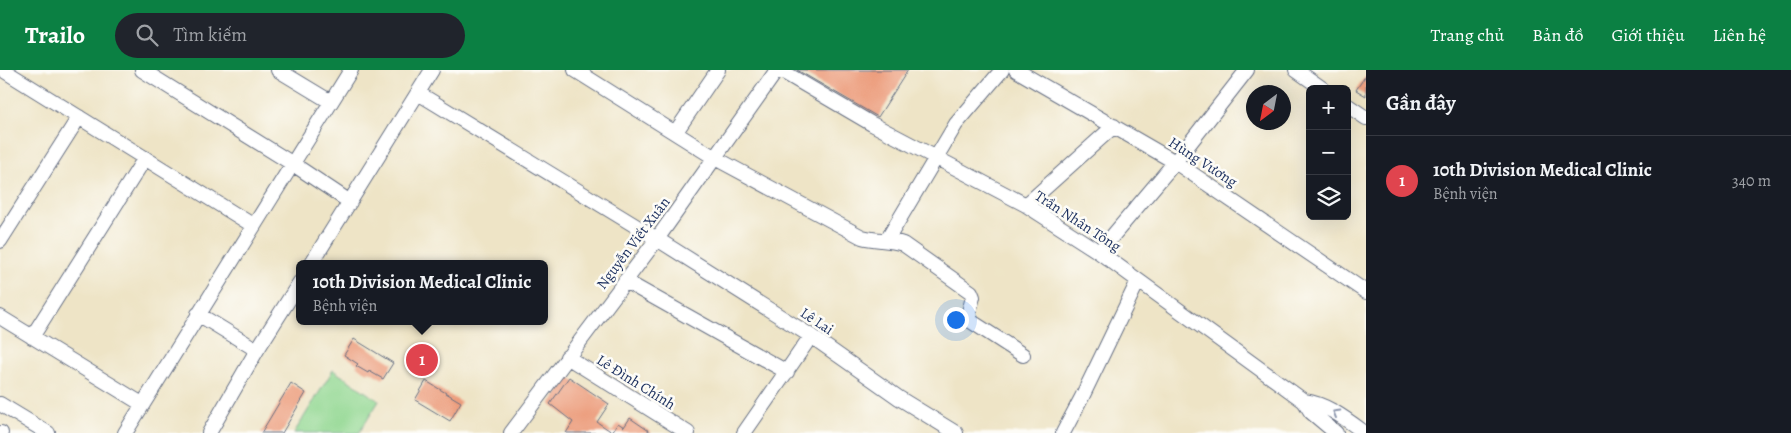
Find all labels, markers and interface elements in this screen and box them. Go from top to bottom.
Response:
search box [115,13,465,58]
text: Trailo [25,19,85,51]
icon: search [133,21,161,49]
text: Tìm kiếm [173,22,247,48]
text: Trang chủ [1430,23,1504,47]
text: Bản đồ [1532,23,1584,47]
text: Giới thiệu [1612,23,1685,47]
text: Liên hệ [1713,23,1766,47]
north arrow [1246,85,1291,130]
map controls [1306,85,1351,220]
button: + [1306,85,1351,130]
text: Gần đây [1386,89,1456,117]
button: − [1306,130,1351,175]
street label: Hùng Vương [1165,132,1242,192]
text: 10th Division Medical Clinic [1433,157,1652,183]
text: 1 [1399,170,1405,192]
text: 340 m [1732,170,1771,192]
button: layers [1306,175,1351,220]
text: Bệnh viện [1433,183,1498,205]
street label: Trần Nhân Tông [1031,186,1125,257]
street label: Nguyễn Viết Xuân [592,193,674,293]
popup [296,260,548,325]
text: 10th Division Medical Clinic [313,269,531,295]
text: Bệnh viện [313,295,377,317]
street label: Lê Lai [796,303,838,339]
your location [943,307,969,333]
pin: 1 [406,341,438,379]
street label: Lê Đình Chính [593,350,679,414]
one-way arrow [1333,410,1342,420]

